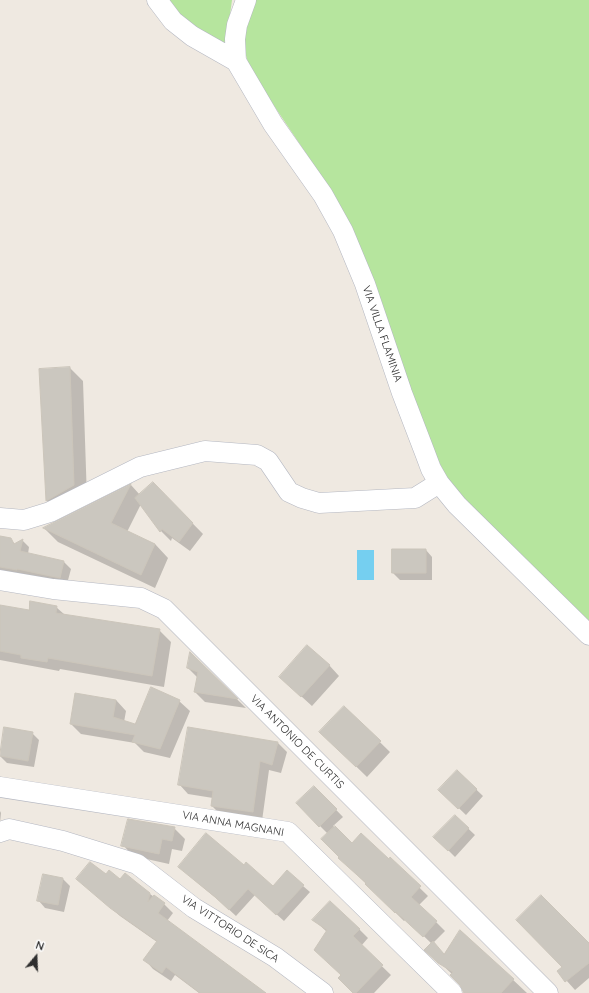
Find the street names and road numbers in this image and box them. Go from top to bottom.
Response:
street label: VIA VILLA FLAMINIA [359,284,405,384]
street label: VIA ANTONIO DE CURTIS [247,692,347,792]
street label: VIA ANNA MAGNANI [181,809,285,839]
street label: VIA VITTORIO DE SICA [179,892,281,966]

